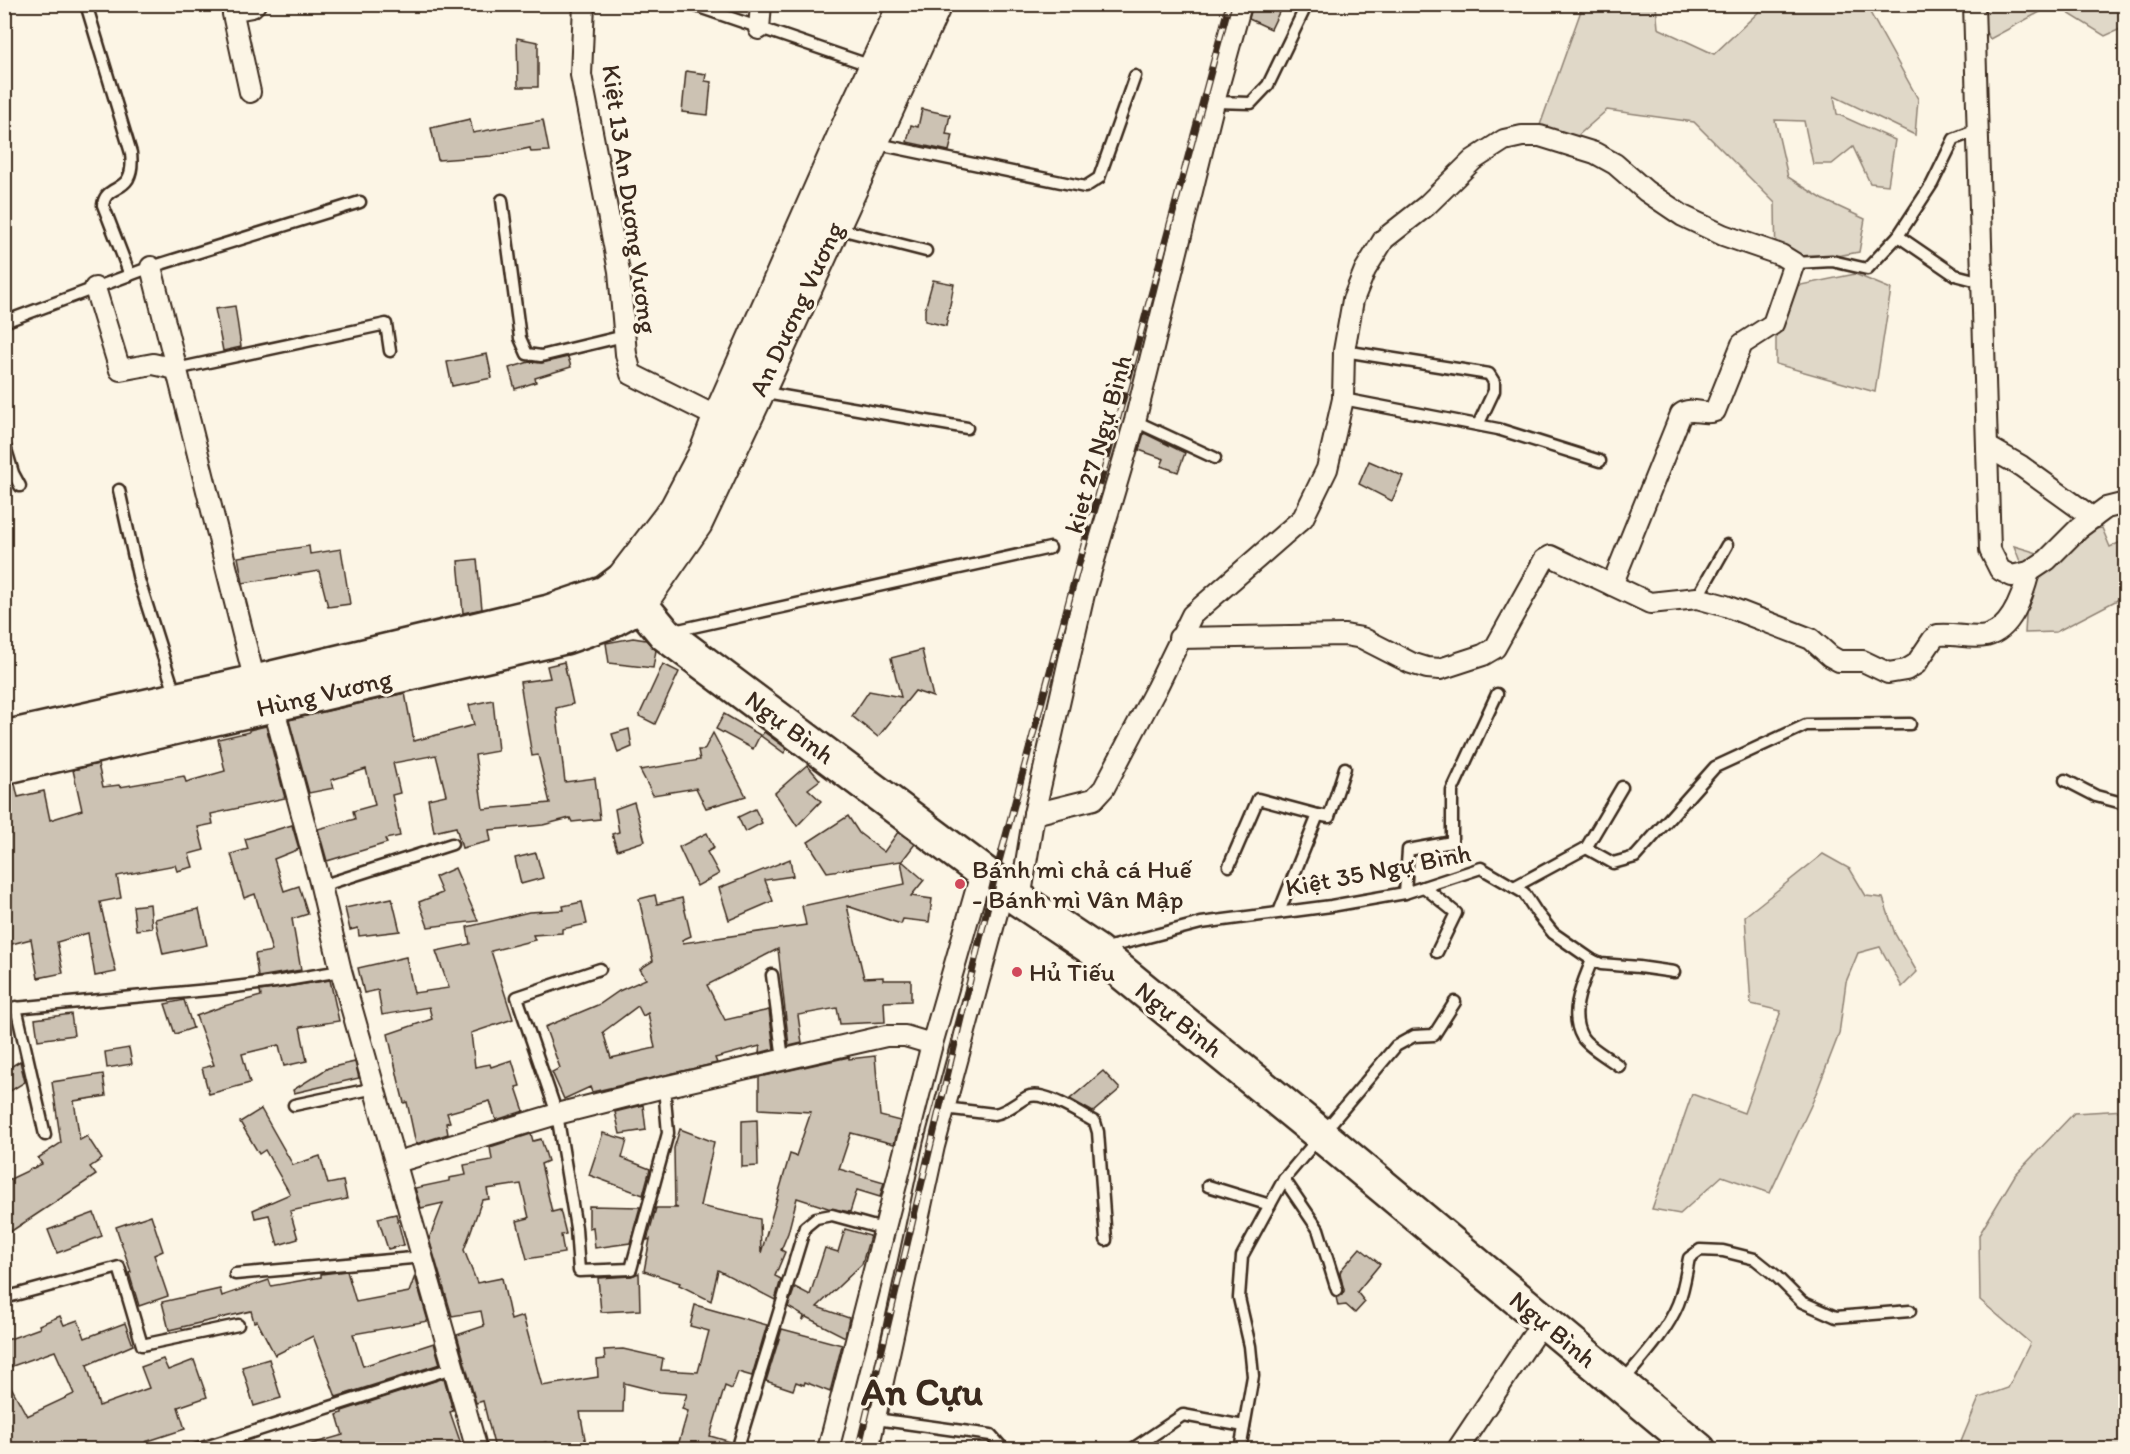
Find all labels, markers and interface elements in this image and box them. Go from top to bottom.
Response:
street label: Kiệt 13 An Dương Vương [595,62,665,336]
street label: An Dương Vương [742,216,851,401]
street label: kiet 27 Ngự Bình [1057,351,1139,537]
street label: Hùng Vương [253,662,396,724]
street label: Ngự Bình [739,683,841,771]
street label: Kiệt 35 Ngự Bình [1283,836,1473,904]
place label: Bánh mì chả cá Huế - Bánh mì Vân Mập [972,853,1192,915]
marker: Bánh mì chả cá Huế - Bánh mì Vân Mập [953,877,967,891]
place label: Hủ Tiếu [1029,956,1115,988]
marker: Hủ Tiếu [1010,965,1024,979]
street label: Ngự Bình [1129,974,1229,1064]
street label: Ngự Bình [1503,1283,1603,1375]
district label: An Cựu [861,1369,983,1415]

